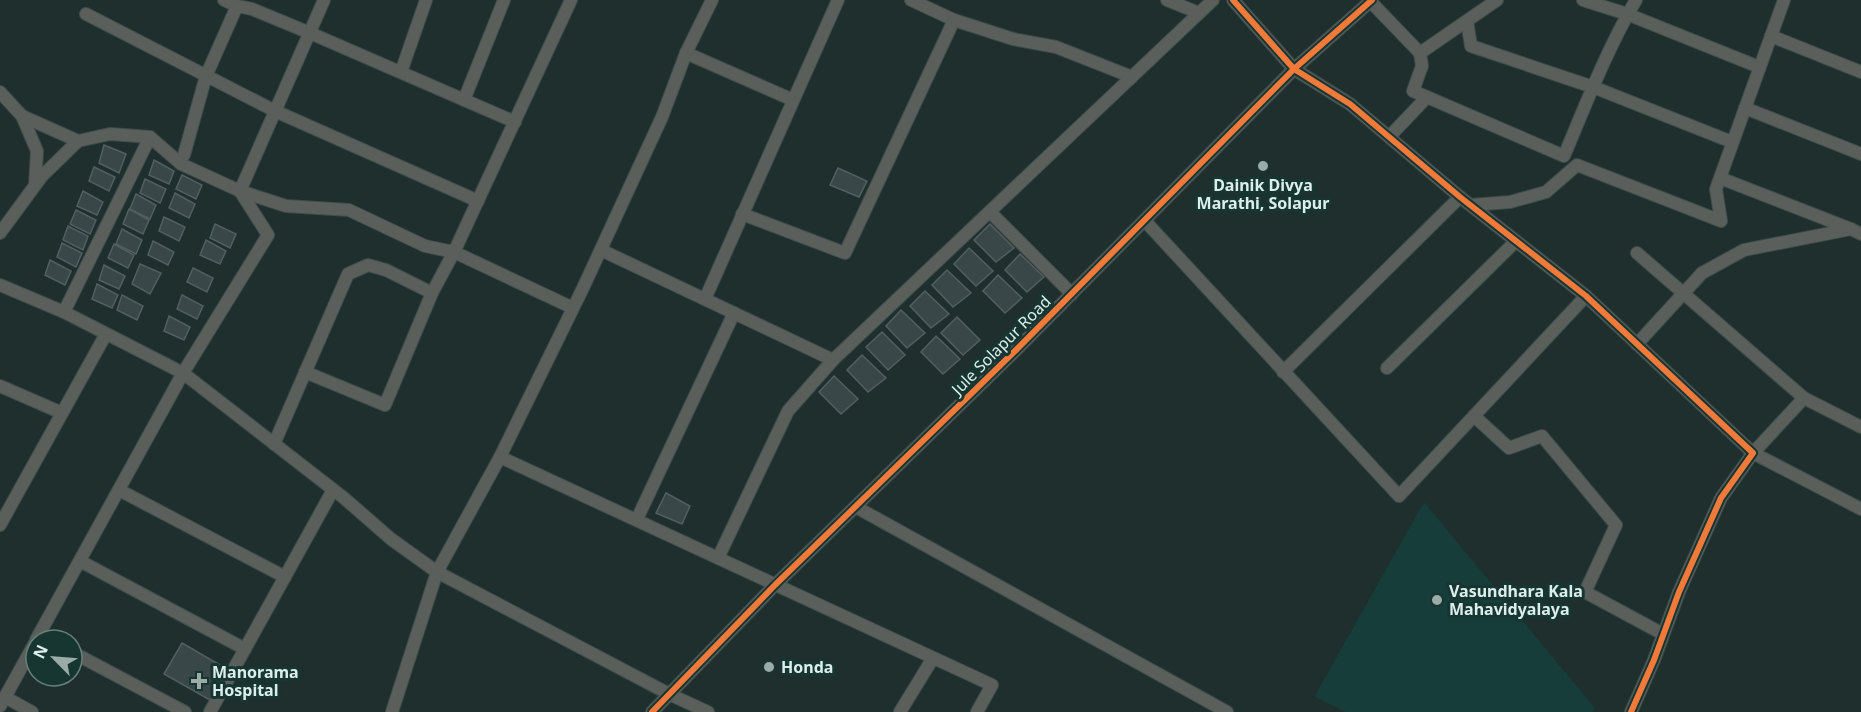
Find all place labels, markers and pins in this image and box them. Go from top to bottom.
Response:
marker: Dainik Divya Marathi, Solapur [1256,159,1270,173]
place label: Dainik Divya Marathi, Solapur [1197,174,1329,214]
place label: Vasundhara Kala Mahavidyalaya [1449,580,1583,620]
marker: Vasundhara Kala Mahavidyalaya [1430,593,1444,607]
place label: Honda [781,656,833,678]
marker: Honda [762,660,776,674]
place label: Manorama Hospital [212,661,299,701]
marker: Manorama Hospital [190,672,208,690]

